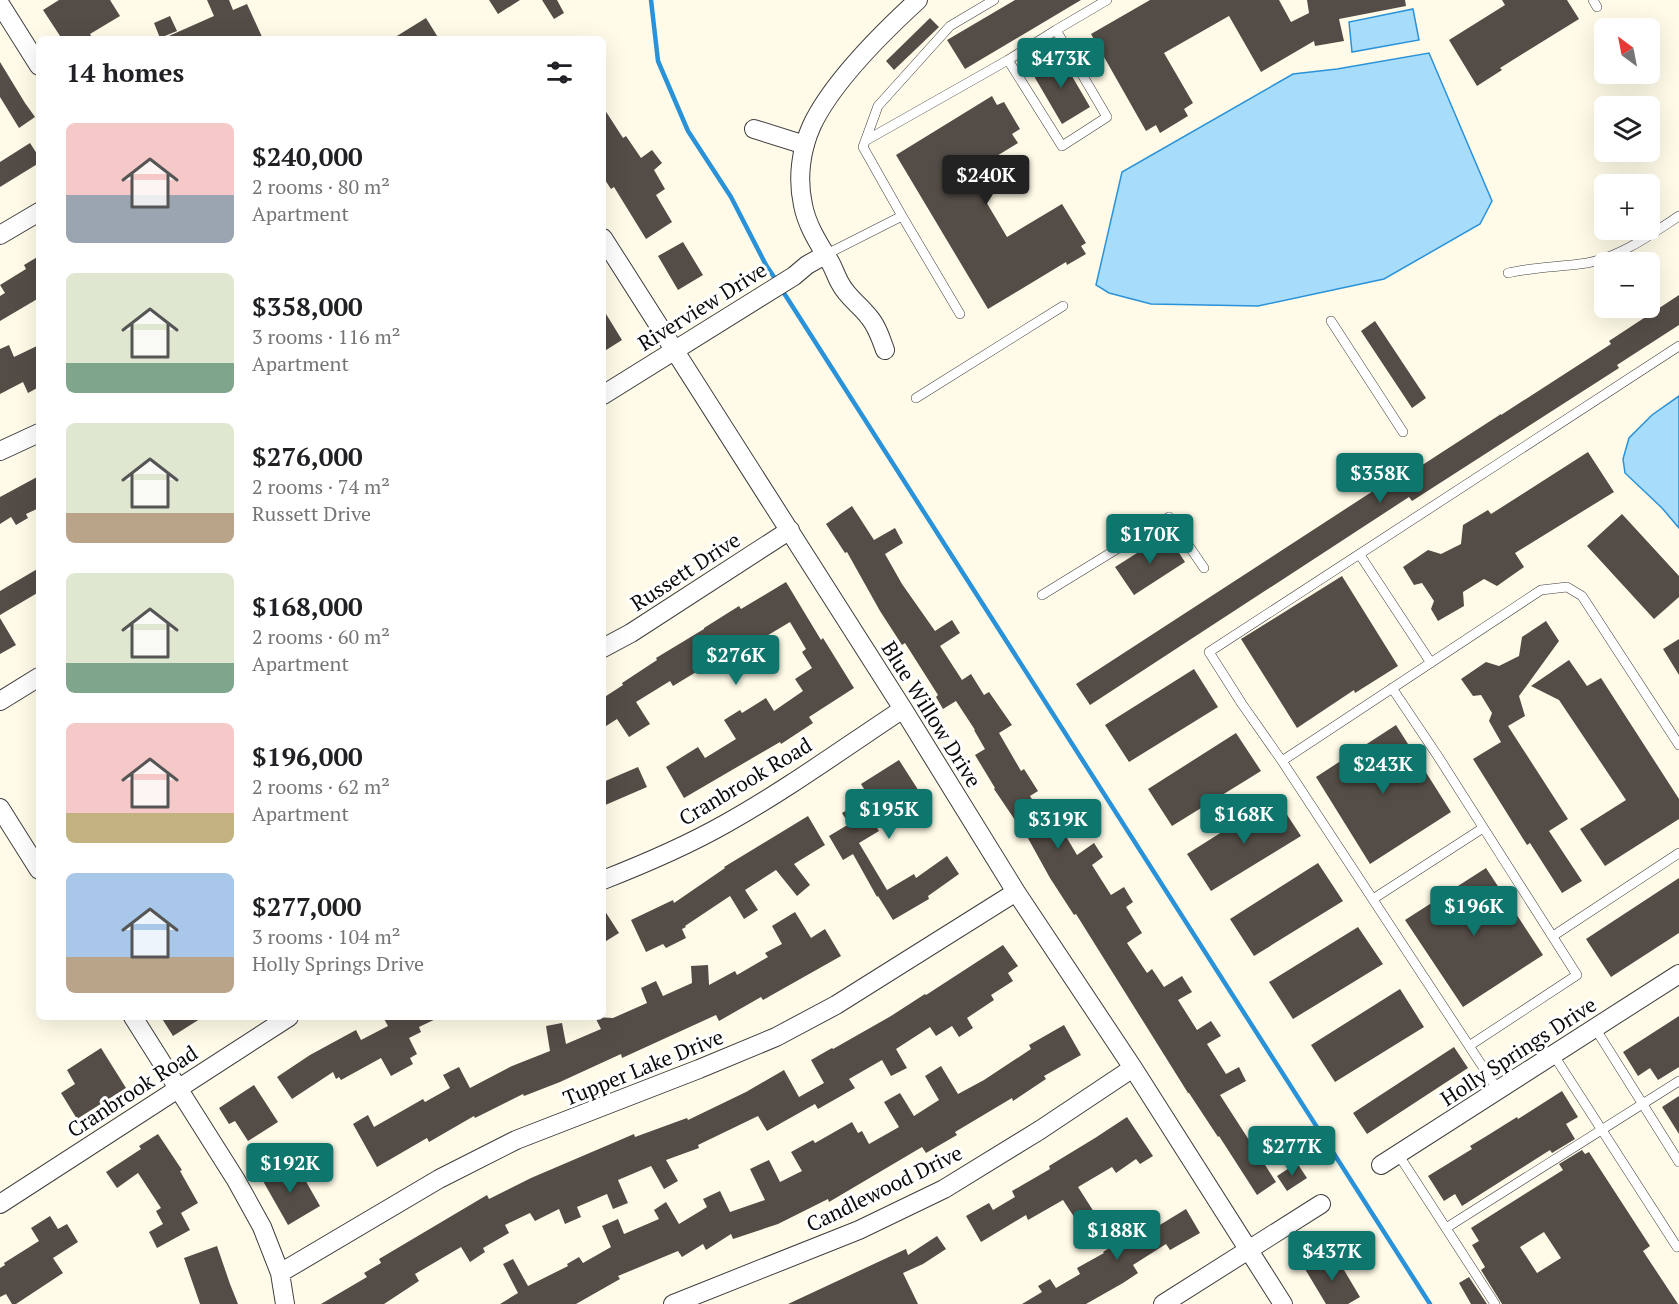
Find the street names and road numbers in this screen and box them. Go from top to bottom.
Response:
street label: Riverview Drive [632,255,772,357]
street label: Russett Drive [625,525,745,617]
street label: Blue Willow Drive [876,636,988,792]
street label: Cranbrook Road [673,730,817,832]
street label: Holly Springs Drive [1435,990,1601,1112]
street label: Tupper Lake Drive [559,1022,727,1112]
street label: Cranbrook Road [61,1038,203,1144]
street label: Candlewood Drive [801,1138,967,1238]

